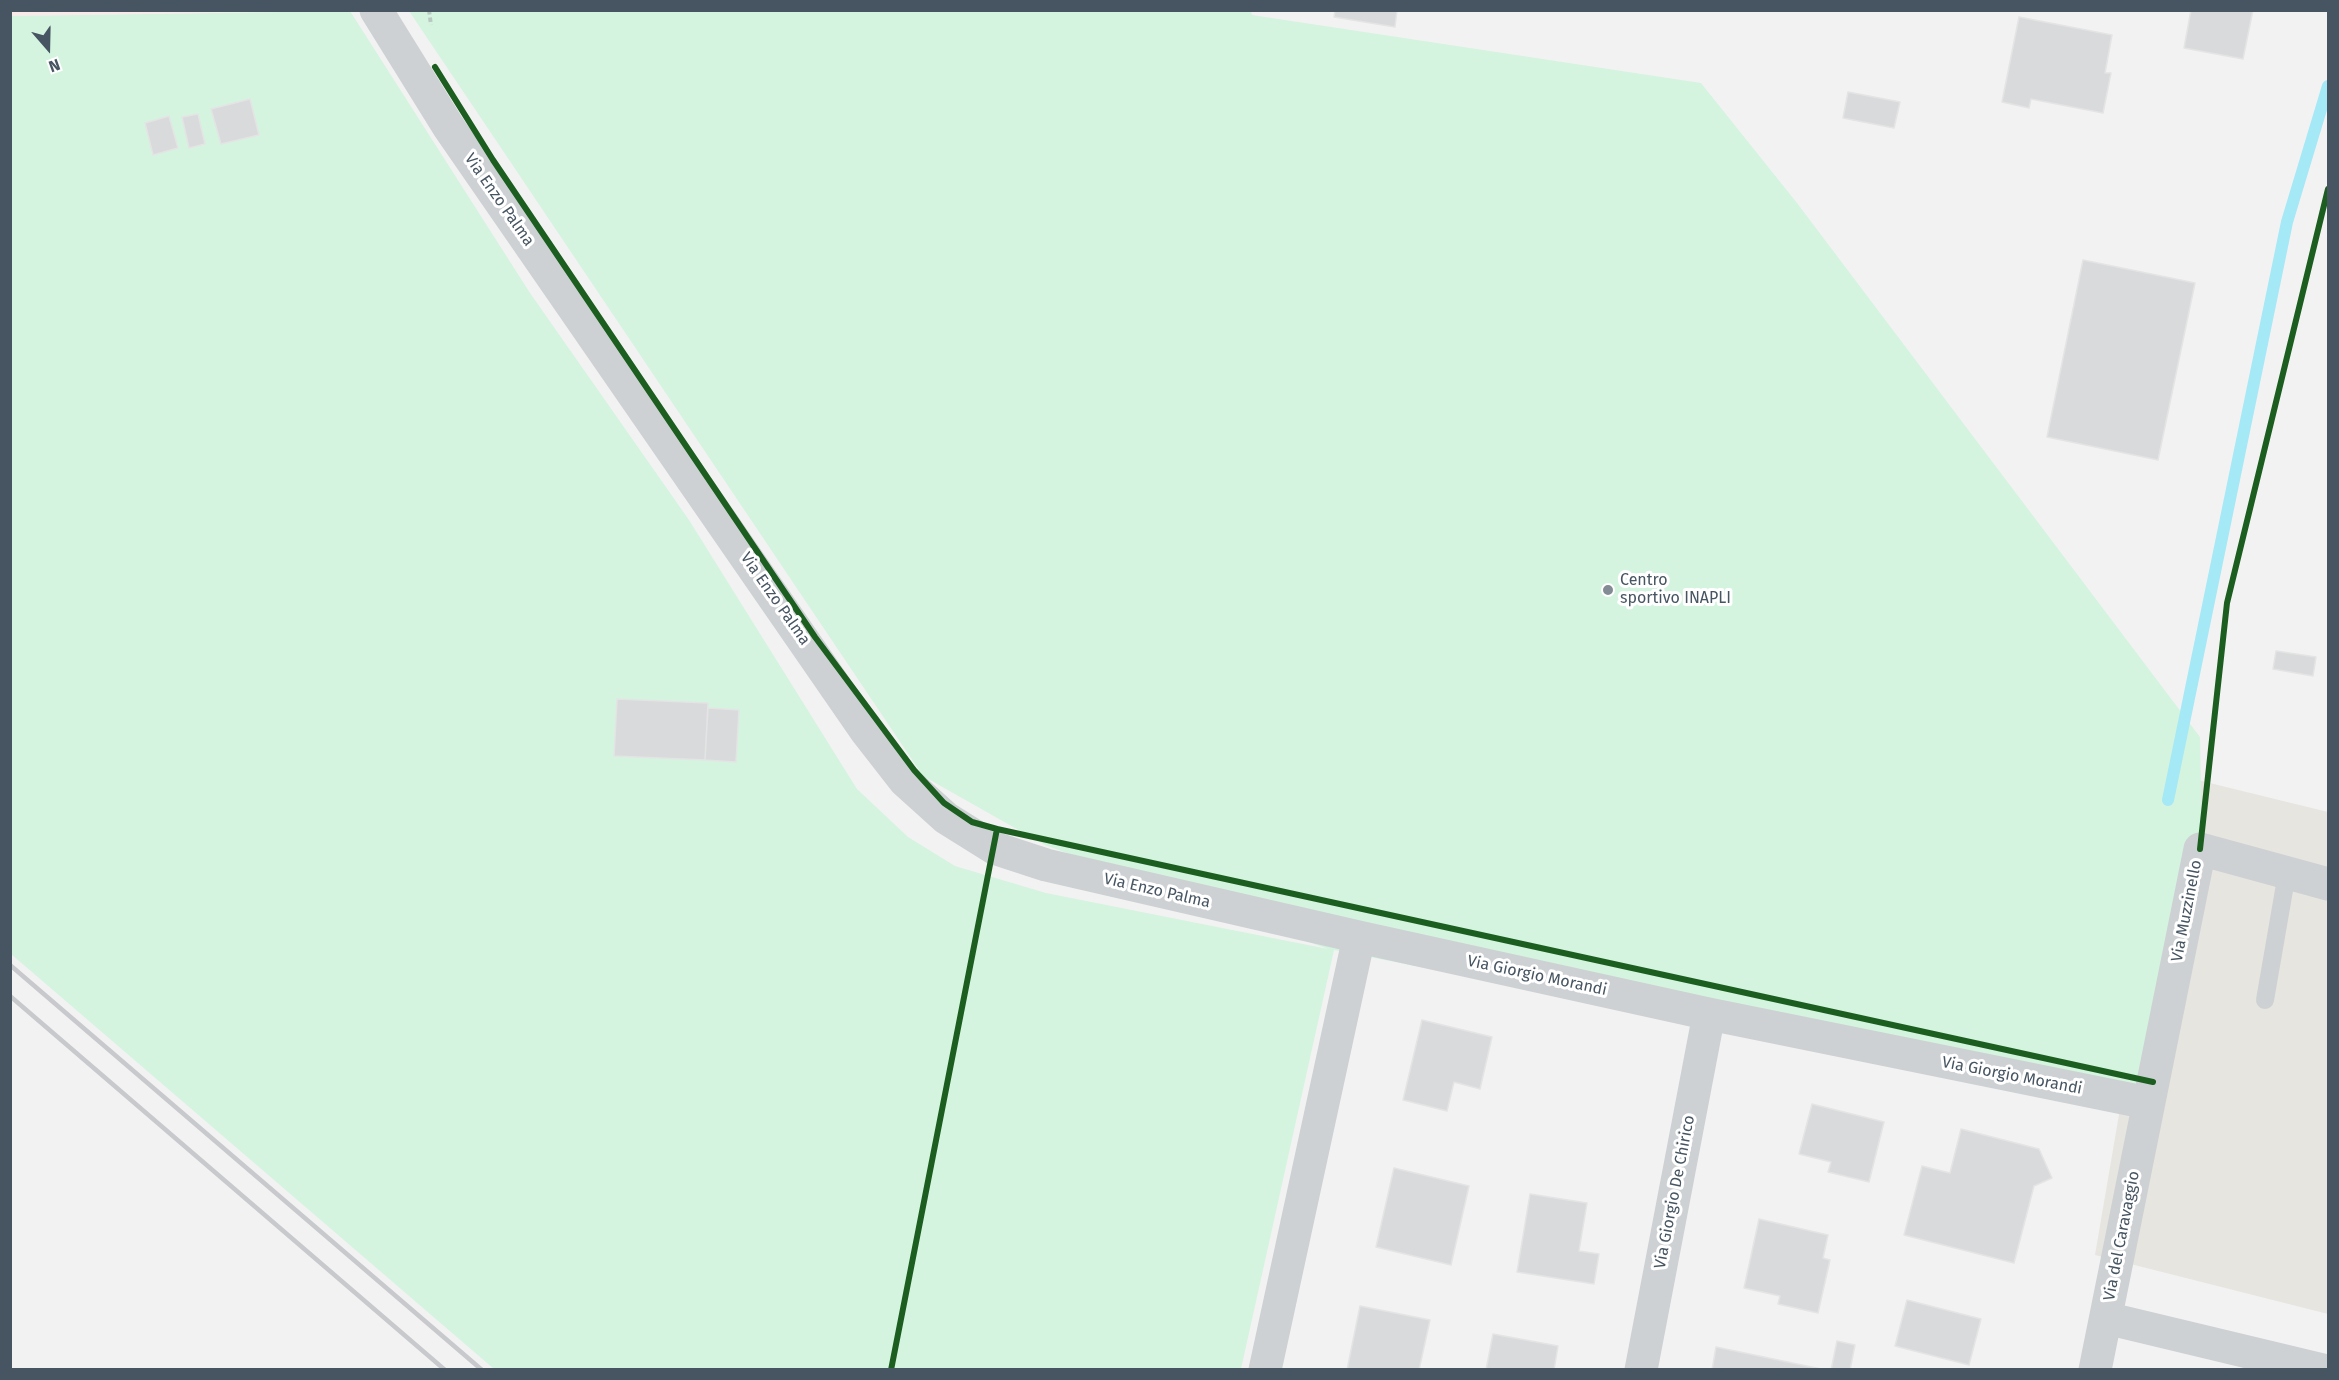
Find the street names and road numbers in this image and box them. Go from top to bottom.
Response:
street label: Via Enzo Palma [460,150,538,250]
street label: Via Enzo Palma [736,549,814,649]
street label: Via Muzzinello [2168,858,2206,964]
street label: Via Enzo Palma [1102,869,1212,913]
street label: Via Giorgio Morandi [1465,952,1609,1000]
street label: Via Giorgio Morandi [1940,1053,2084,1099]
street label: Via Giorgio De Chirico [1651,1114,1699,1270]
street label: Via del Caravaggio [2100,1169,2144,1303]

